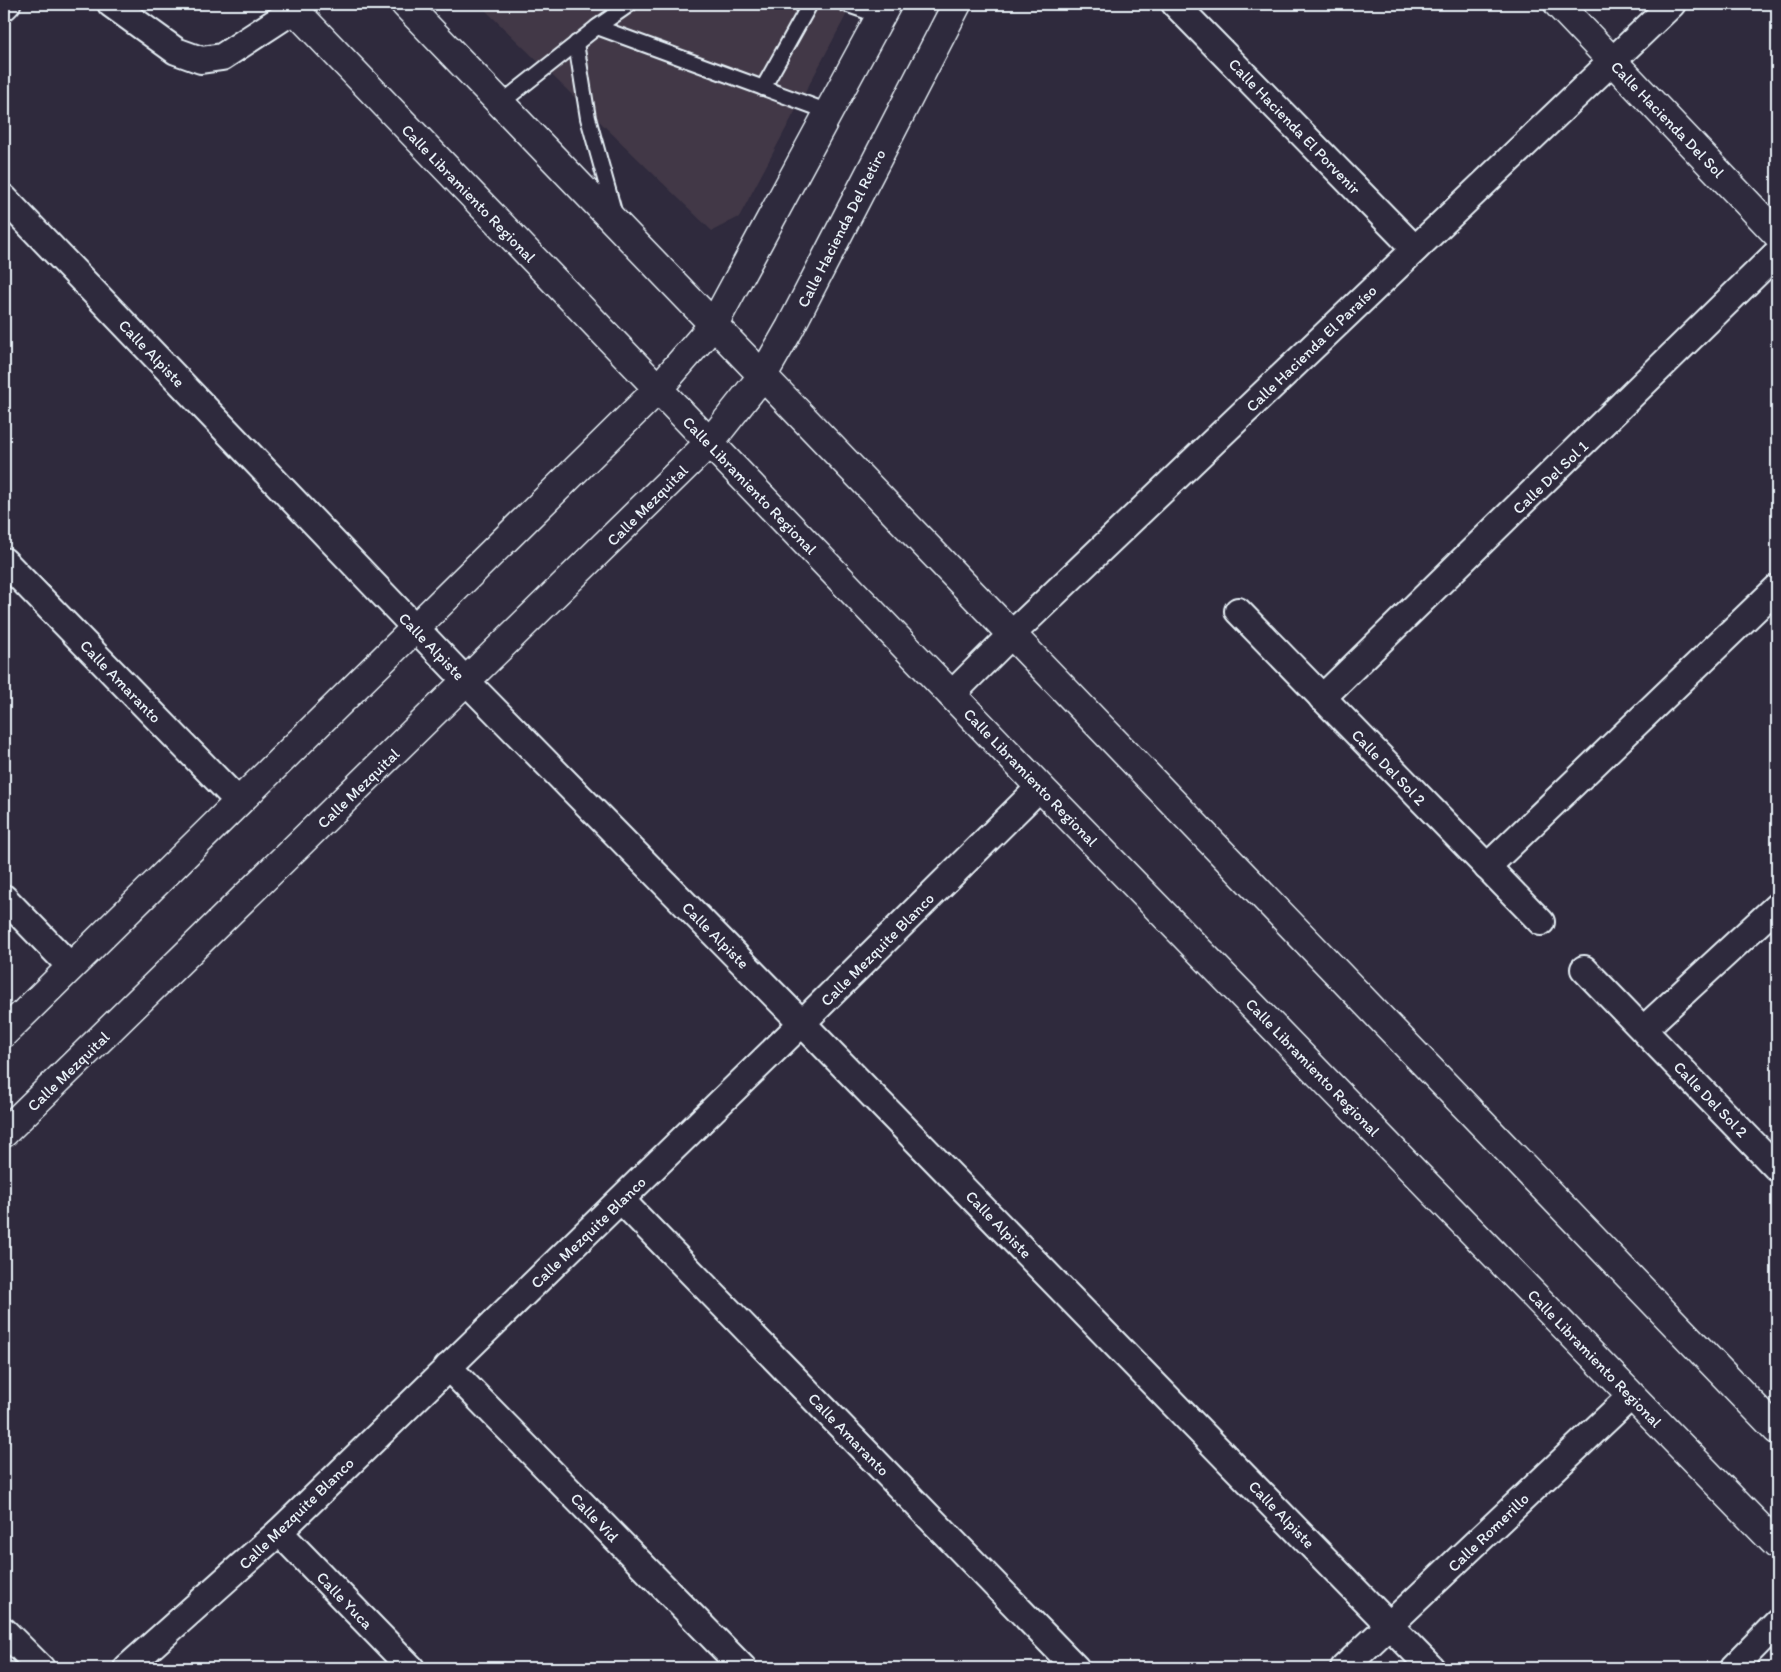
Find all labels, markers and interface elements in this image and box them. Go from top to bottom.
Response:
street label: Calle Hacienda El Porvenir [1225,54,1365,199]
street label: Calle Hacienda Del Sol [1607,57,1729,182]
street label: Calle Libramiento Regional [398,120,540,267]
street label: Calle Hacienda Del Retiro [793,146,890,311]
street label: Calle Hacienda El Paraíso [1242,281,1381,416]
street label: Calle Alpiste [115,315,189,391]
street label: Calle Libramiento Regional [679,412,821,559]
street label: Calle Del Sol 1 [1509,436,1592,518]
street label: Calle Mezquital [603,461,692,550]
street label: Calle Alpiste [395,608,469,684]
street label: Calle Amaranto [76,636,165,727]
street label: Calle Libramiento Regional [960,704,1102,851]
street label: Calle Del Sol 2 [1348,725,1430,810]
street label: Calle Mezquital [313,744,404,832]
street label: Calle Mezquite Blanco [817,889,938,1010]
street label: Calle Alpiste [678,898,753,973]
street label: Calle Libramiento Regional [1242,994,1384,1141]
street label: Calle Mezquital [23,1027,114,1115]
street label: Calle Del Sol 2 [1670,1057,1752,1142]
street label: Calle Mezquite Blanco [527,1172,650,1292]
street label: Calle Alpiste [962,1186,1036,1262]
street label: Calle Libramiento Regional [1524,1285,1666,1432]
street label: Calle Amaranto [804,1389,893,1480]
street label: Calle Mezquite Blanco [235,1453,358,1573]
street label: Calle Alpiste [1245,1476,1319,1552]
street label: Calle Vid [567,1489,623,1546]
street label: Calle Romerillo [1444,1489,1533,1576]
street label: Calle Yuca [313,1568,377,1634]

